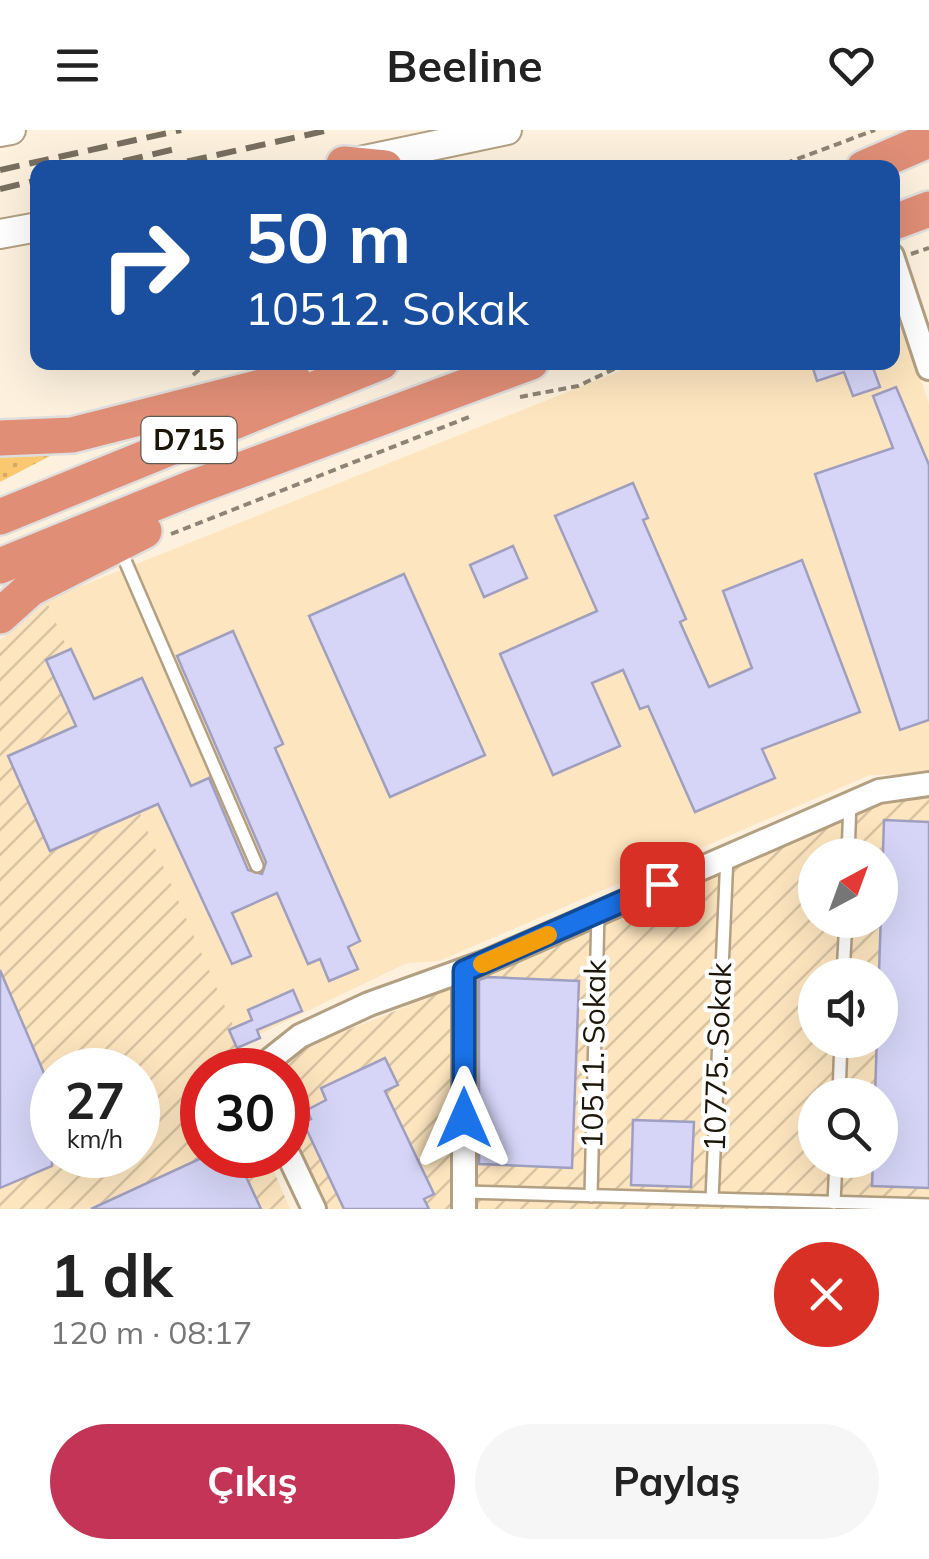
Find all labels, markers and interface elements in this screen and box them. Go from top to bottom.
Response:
text: Beeline [386,37,543,93]
icon: menu [50,38,105,93]
icon: heart [824,38,879,93]
text: 50 m [245,193,411,281]
icon: right [80,200,210,330]
text: 10512. Sokak [245,280,529,336]
road number: D715 [142,417,236,463]
north arrow [798,838,898,938]
map controls [798,838,898,1178]
pin [620,842,705,927]
icon: arrive [635,857,690,912]
button: sound [798,958,898,1058]
street label: 10511. Sokak [572,959,614,1149]
street label: 10775. Sokak [695,961,739,1152]
speed limit sign: 30 [180,1048,310,1178]
position arrow [412,1066,516,1170]
text: 27 [65,1069,125,1132]
button: search [798,1078,898,1178]
text: km/h [67,1123,123,1154]
text: 1 dk [50,1237,173,1312]
button: close [774,1242,879,1347]
text: 120 m · 08:17 [50,1312,252,1352]
button: Çıkış [50,1424,455,1539]
button: Paylaş [475,1424,879,1539]

